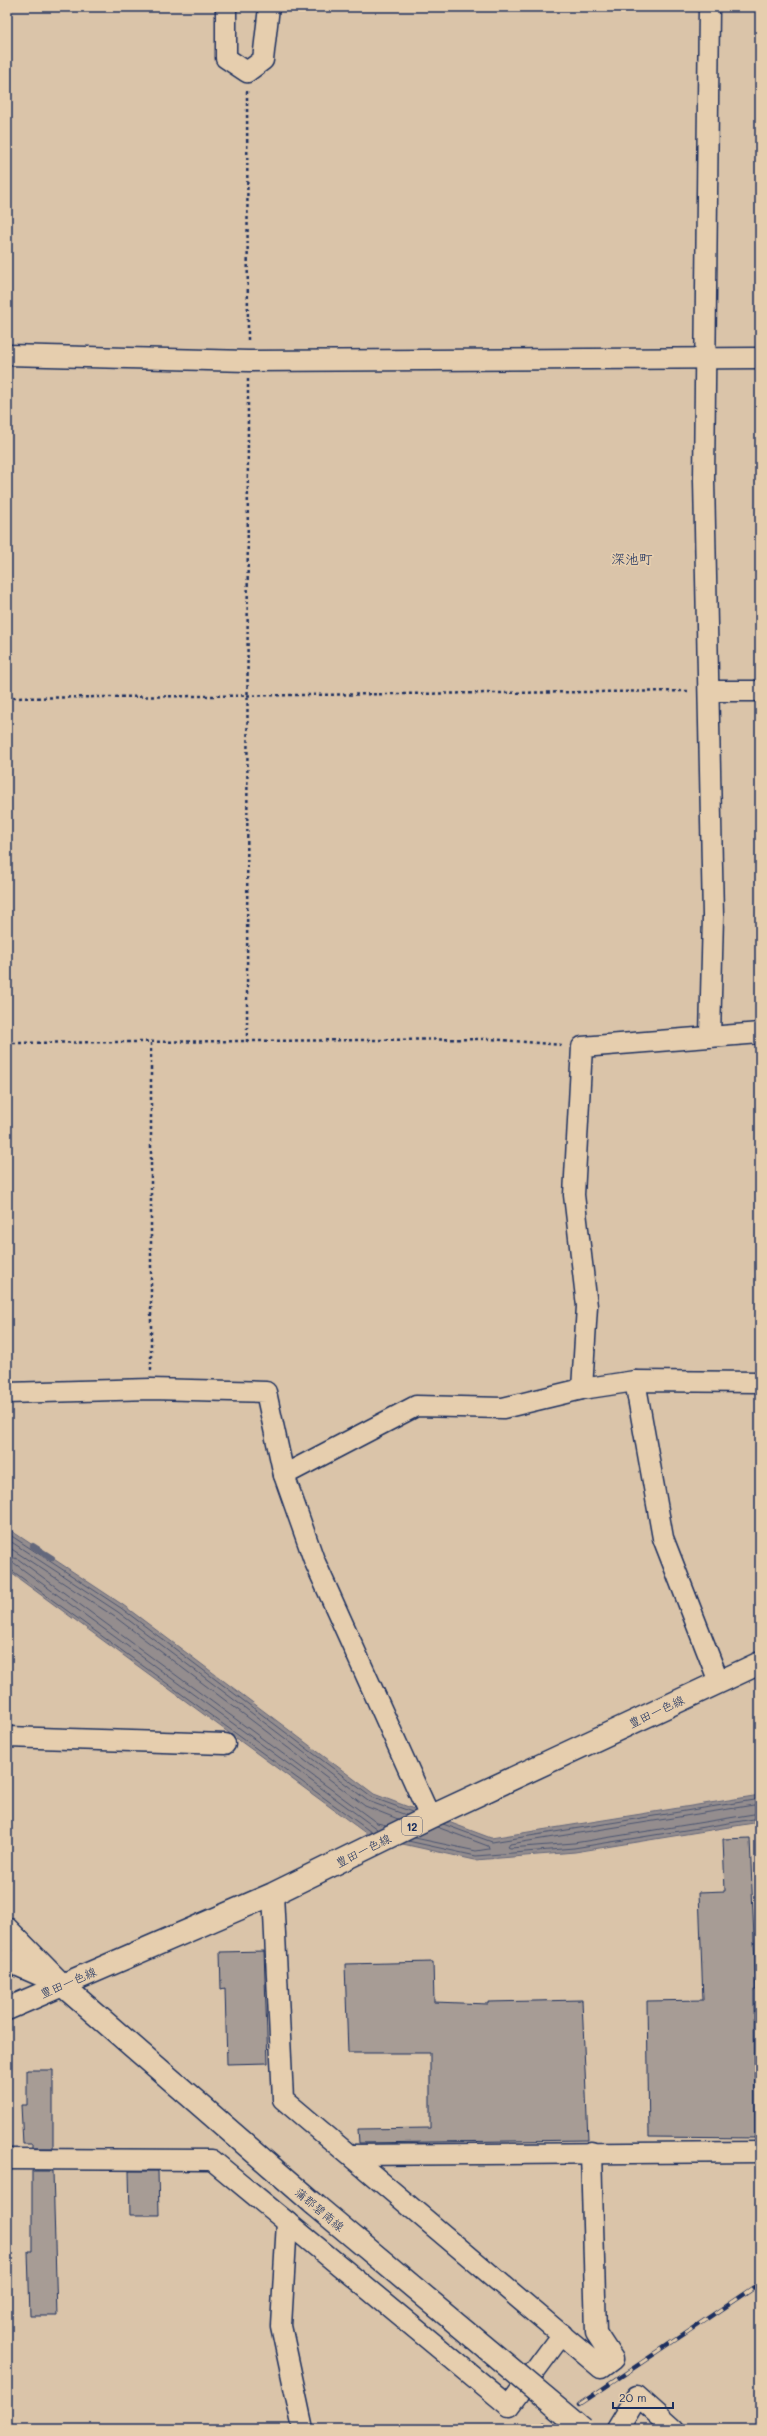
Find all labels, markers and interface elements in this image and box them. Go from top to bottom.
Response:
district label: 深池町 [611,549,653,568]
street label: 豊田一色線 [625,1691,687,1731]
road number: 12 [402,1817,422,1835]
street label: 豊田一色線 [333,1830,393,1870]
street label: 豊田一色線 [37,1963,99,2001]
street label: 蒲郡碧南線 [292,2184,348,2234]
scale bar [613,2384,673,2410]
text: 20 m [619,2389,647,2405]

